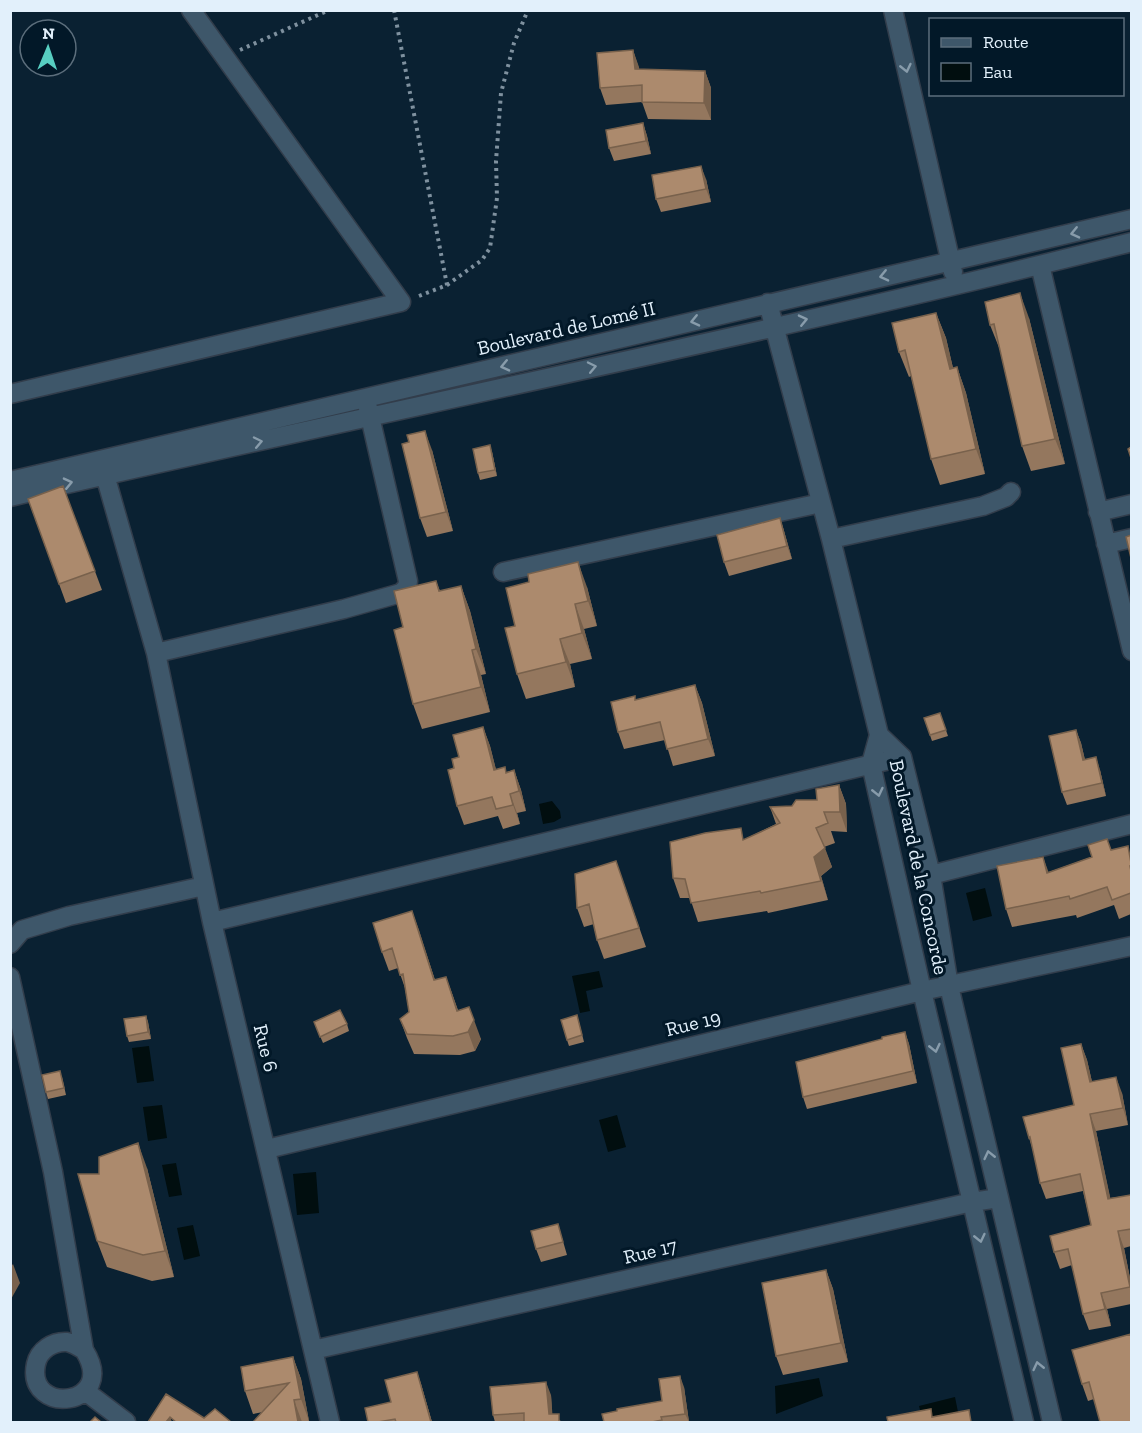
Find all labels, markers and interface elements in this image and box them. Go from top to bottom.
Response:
north arrow [18,18,78,78]
legend [929,18,1124,96]
text: N [42,24,55,43]
text: Route [983,31,1028,53]
text: Eau [983,61,1012,83]
one-way arrow [899,62,912,72]
one-way arrow [1070,225,1080,238]
one-way arrow [880,268,890,281]
street label: Boulevard de Lomé II [475,296,657,360]
one-way arrow [690,313,700,326]
one-way arrow [797,314,807,327]
one-way arrow [500,358,510,371]
one-way arrow [586,361,596,374]
one-way arrow [253,436,263,449]
one-way arrow [62,478,72,491]
street label: Boulevard de la Concorde [884,757,954,977]
one-way arrow [870,787,883,797]
street label: Rue 19 [663,1005,723,1041]
street label: Rue 6 [249,1022,283,1074]
one-way arrow [928,1043,941,1053]
one-way arrow [983,1151,996,1161]
one-way arrow [973,1232,986,1242]
street label: Rue 17 [621,1233,680,1269]
one-way arrow [1033,1361,1046,1371]

